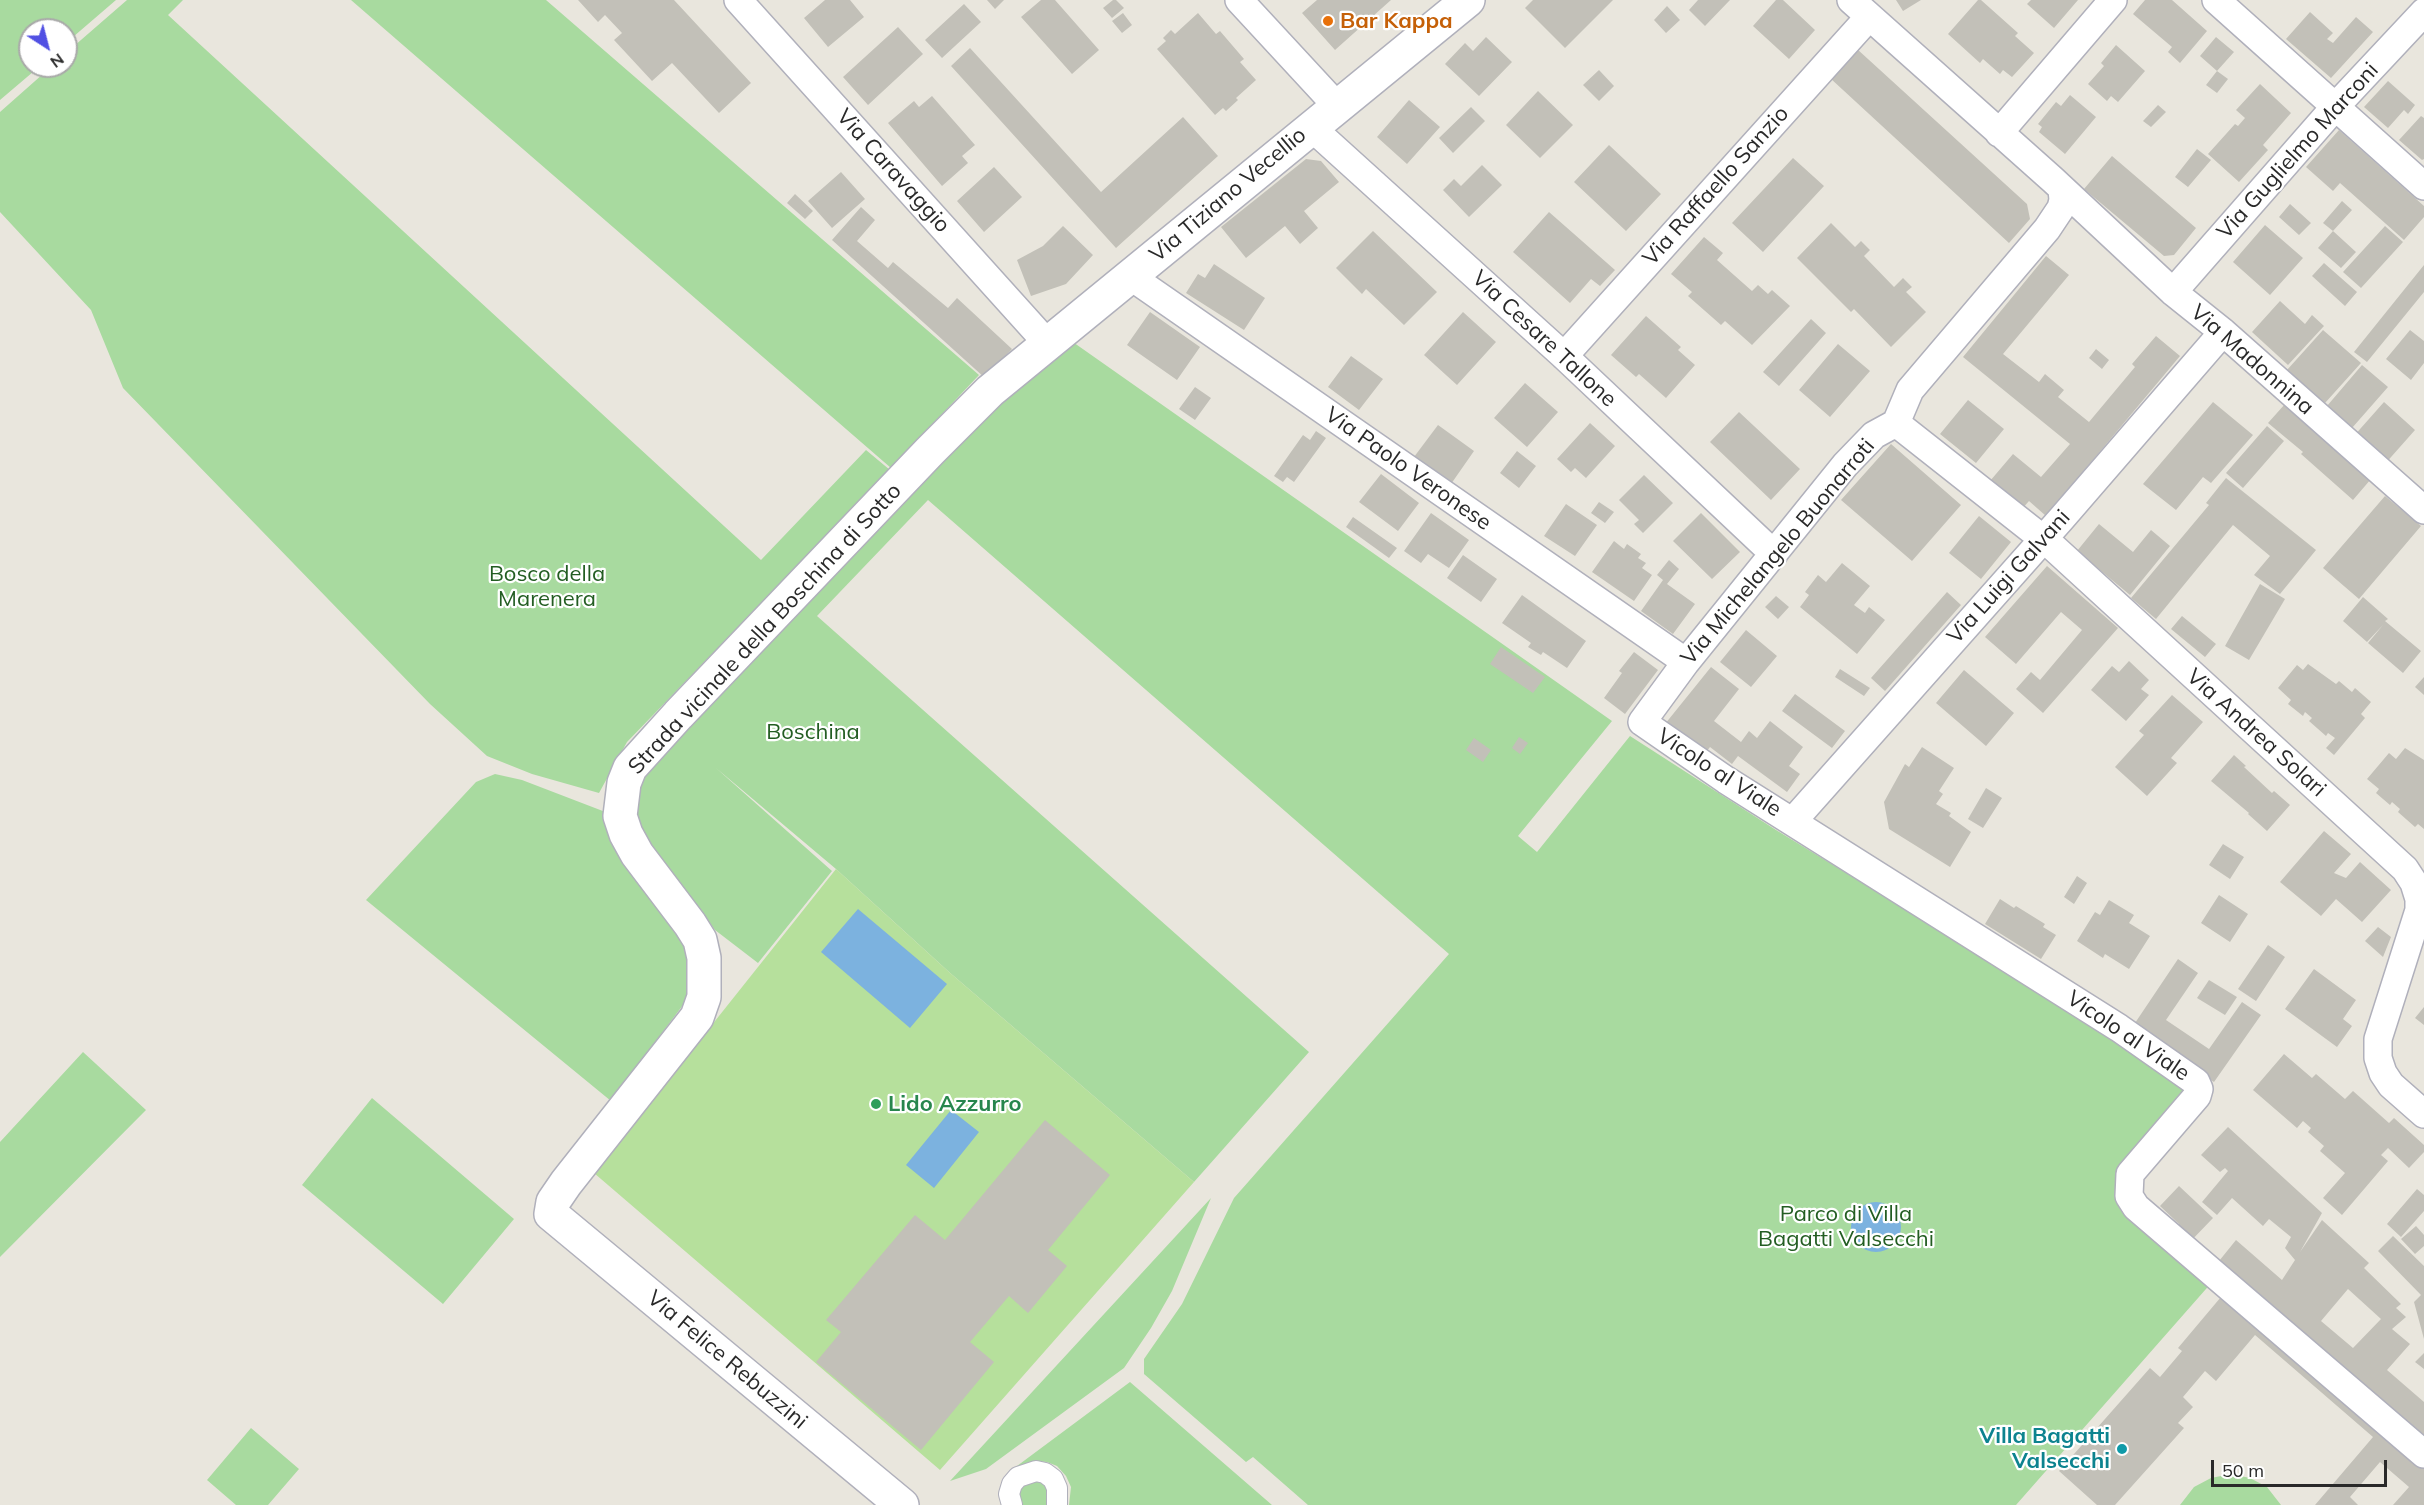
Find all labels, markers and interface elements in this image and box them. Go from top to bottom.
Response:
place label: Bar Kappa [1340,8,1453,34]
marker: Bar Kappa [1321,14,1335,28]
north arrow [18,18,78,78]
text: N [47,49,68,73]
street label: Via Guglielmo Marconi [2212,57,2384,245]
street label: Via Raffaello Sanzio [1638,101,1794,271]
street label: Via Caravaggio [831,104,955,238]
street label: Via Tiziano Vecellio [1144,122,1312,268]
street label: Via Cesare Tallone [1466,265,1622,413]
street label: Via Madonnina [2185,299,2319,421]
street label: Via Paolo Veronese [1320,402,1496,536]
street label: Via Michelangelo Buonarroti [1676,434,1880,670]
street label: Strada vicinale della Boschina di Sotto [623,478,907,780]
street label: Via Luigi Galvani [1942,505,2076,649]
park label: Bosco della Marenera [489,561,605,612]
street label: Via Andrea Solari [2181,663,2331,803]
park label: Boschina [766,719,860,745]
street label: Vicolo al Viale [1652,723,1786,823]
street label: Vicolo al Viale [2062,985,2194,1087]
place label: Lido Azzurro [888,1091,1022,1117]
marker: Lido Azzurro [869,1097,883,1111]
park label: Parco di Villa Bagatti Valsecchi [1758,1201,1934,1252]
street label: Via Felice Rebuzzini [641,1285,813,1435]
place label: Villa Bagatti Valsecchi [1979,1423,2110,1474]
marker: Villa Bagatti Valsecchi [2115,1442,2129,1456]
scale bar [2214,1448,2390,1486]
text: 50 m [2222,1459,2264,1482]

